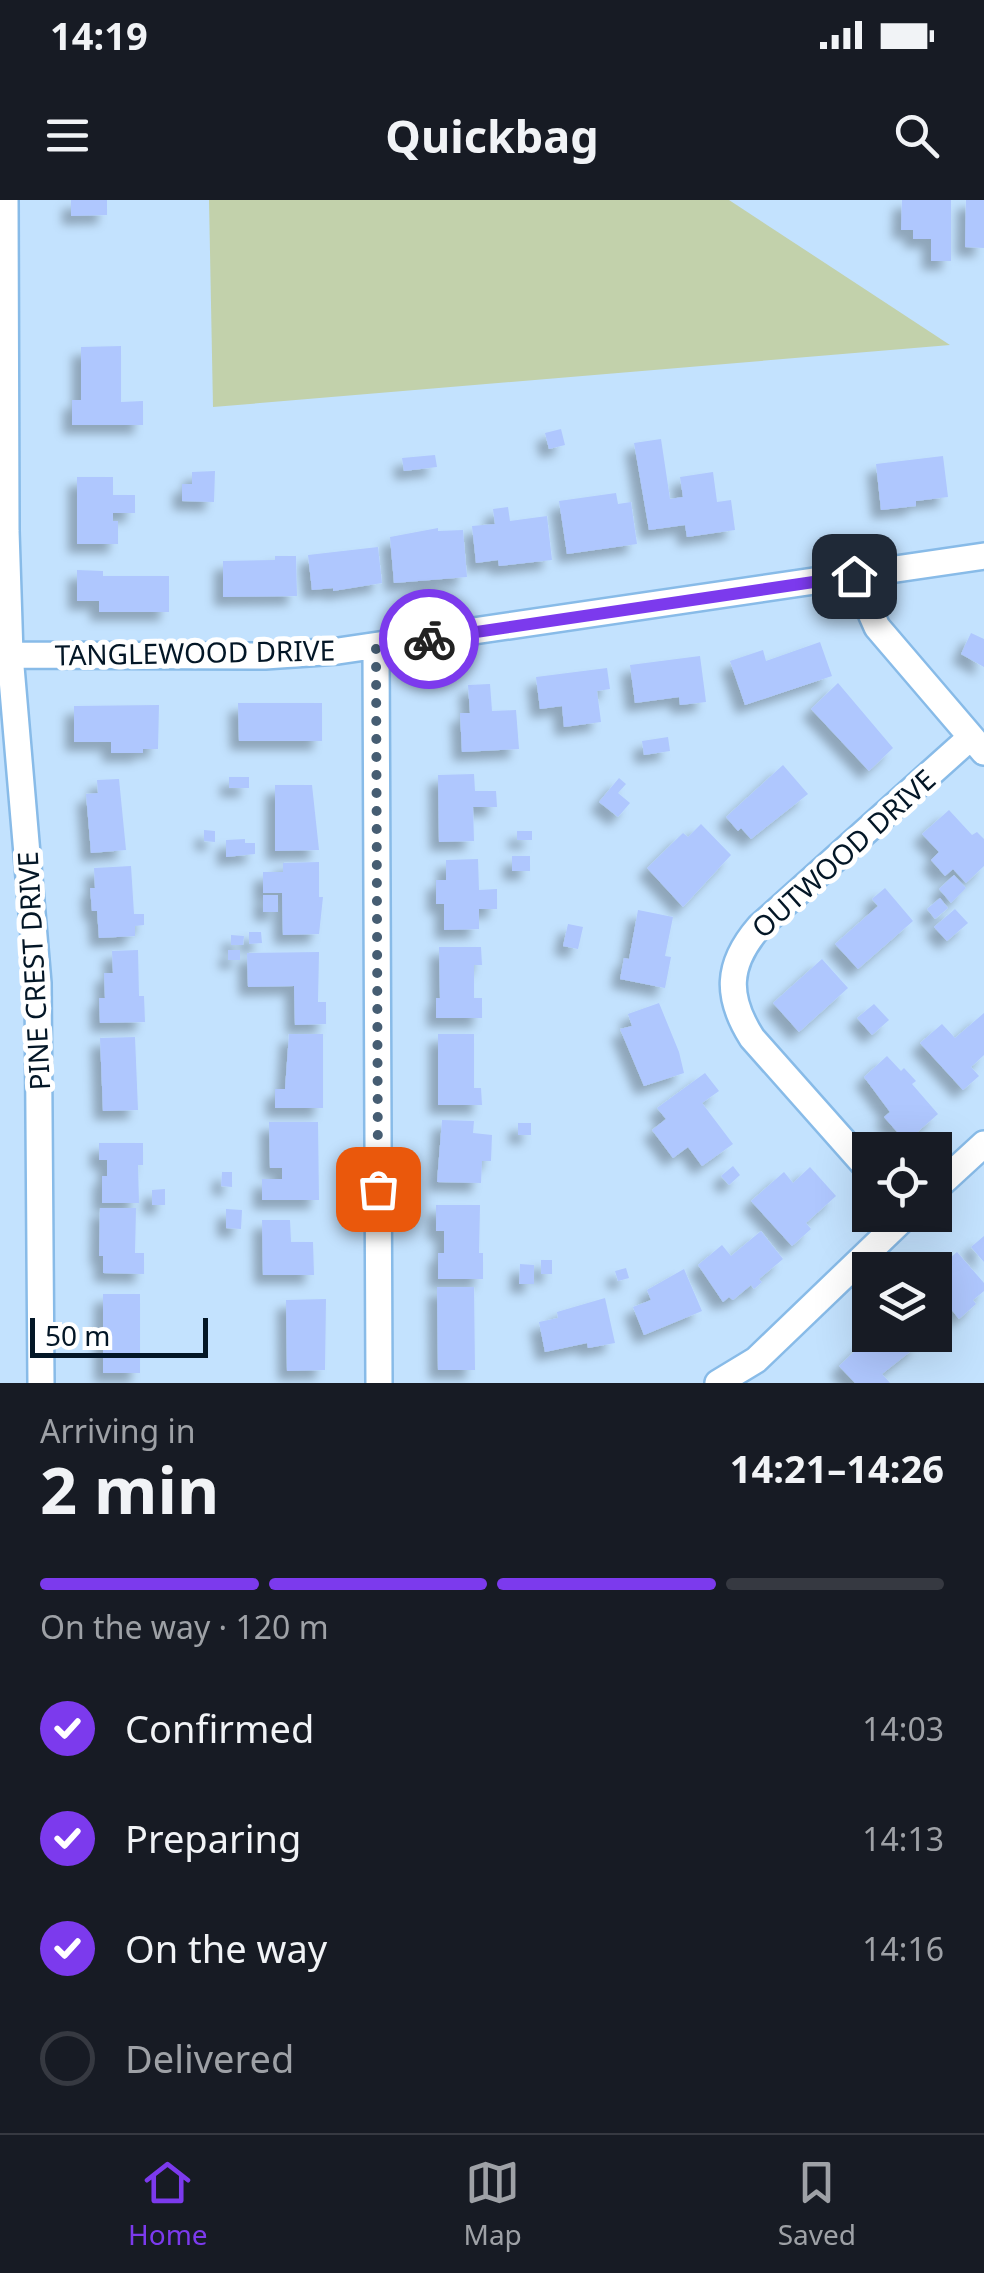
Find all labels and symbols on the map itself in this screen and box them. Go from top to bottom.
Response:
pin [812,534,897,619]
courier [379,589,479,689]
street label: TANGLEWOOD DRIVE [55,631,335,673]
street label: OUTWOOD DRIVE [743,760,943,946]
street label: PINE CREST DRIVE [8,851,58,1091]
pin [336,1147,421,1232]
scale bar [30,1313,208,1358]

